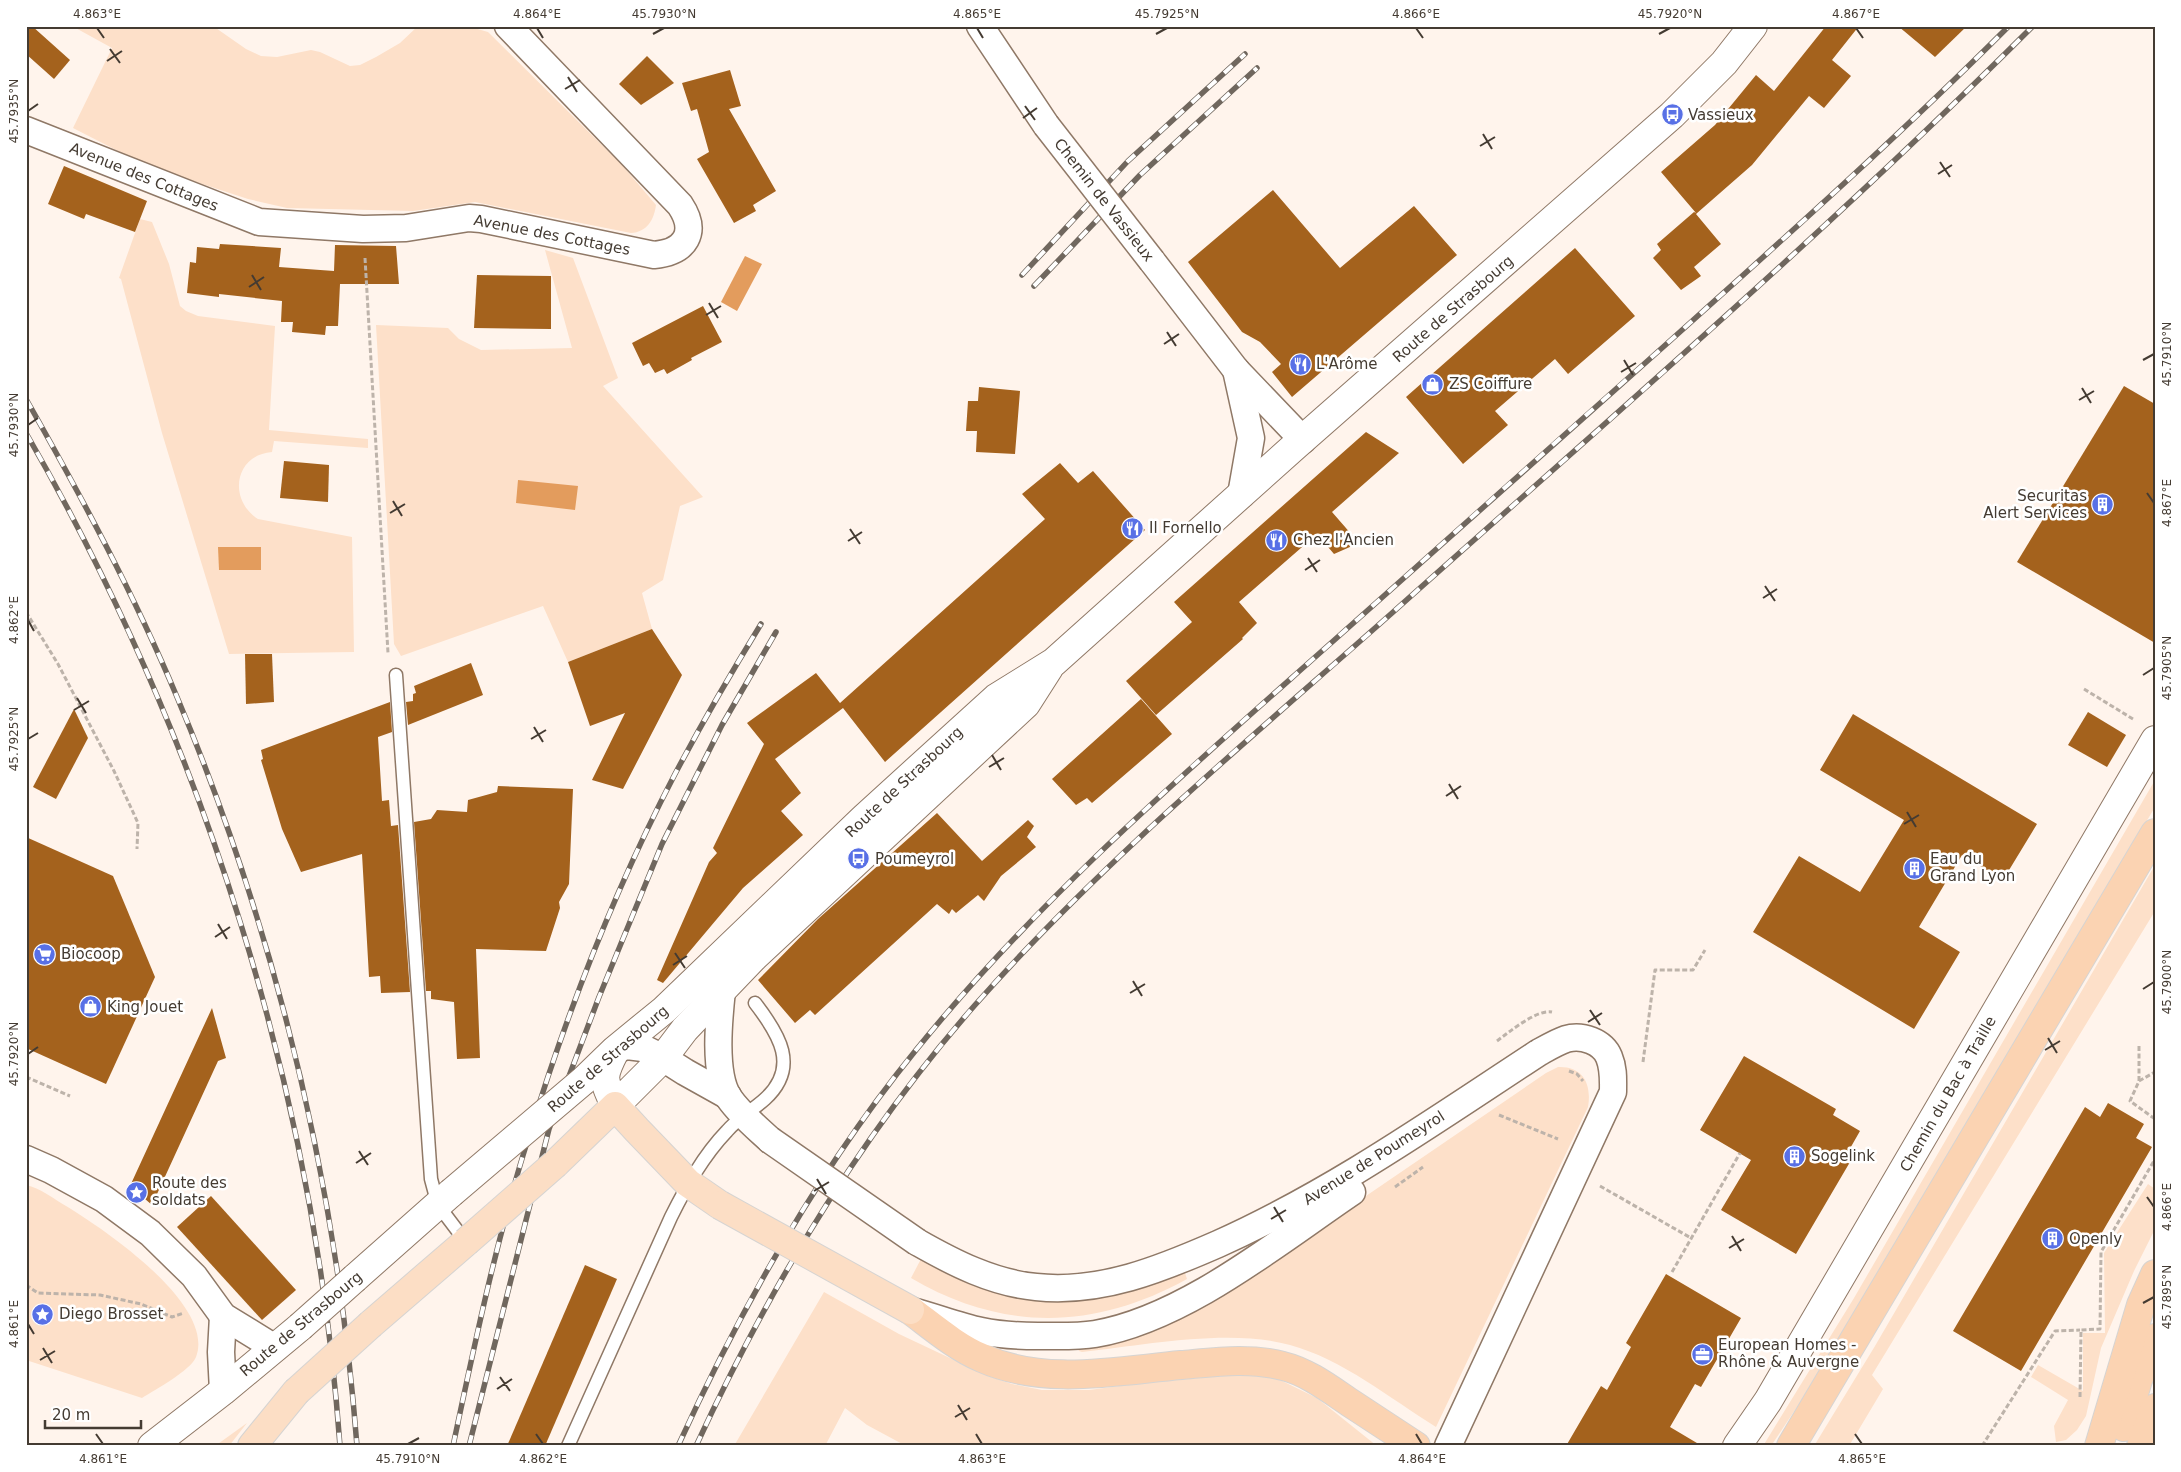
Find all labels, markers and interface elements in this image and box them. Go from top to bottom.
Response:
text: 4.863°E [73,7,121,21]
text: 4.864°E [513,7,561,21]
text: 45.7930°N [632,7,696,21]
text: 4.865°E [953,7,1001,21]
text: 45.7925°N [1135,7,1199,21]
text: 4.866°E [1392,7,1440,21]
text: 45.7920°N [1638,7,1702,21]
text: 4.867°E [1832,7,1880,21]
text: 45.7935°N [7,79,21,143]
bus stop icon: Vassieux [1660,103,1684,127]
place label: Vassieux [1688,106,1754,124]
street label: Chemin de Vassieux [1050,135,1158,265]
street label: Avenue des Cottages [67,139,221,215]
street label: Avenue des Cottages [472,211,632,259]
street label: Route de Strasbourg [1389,252,1517,366]
text: 45.7910°N [2160,322,2174,386]
restaurant icon: L'Arôme [1288,352,1312,376]
place label: L'Arôme [1316,355,1378,373]
shop icon: ZS Coiffure [1421,372,1445,396]
place label: ZS Coiffure [1449,375,1532,393]
text: 45.7930°N [7,393,21,457]
text: 4.867°E [2160,479,2174,527]
place label: Securitas Alert Services [1983,487,2087,522]
building icon: Securitas Alert Services [2091,493,2115,517]
restaurant icon: Il Fornello [1121,516,1145,540]
place label: Il Fornello [1149,519,1222,537]
restaurant icon: Chez l'Ancien [1265,528,1289,552]
place label: Chez l'Ancien [1293,531,1394,549]
text: 4.862°E [7,596,21,644]
text: 45.7905°N [2160,636,2174,700]
text: 45.7925°N [7,707,21,771]
street label: Route de Strasbourg [842,723,966,841]
bus stop icon: Poumeyrol [847,847,871,871]
place label: Poumeyrol [875,850,954,868]
place label: Eau du Grand Lyon [1930,850,2015,885]
building icon: Eau du Grand Lyon [1902,856,1926,880]
supermarket icon: Biocoop [33,942,57,966]
place label: Biocoop [61,945,121,963]
text: 45.7900°N [2160,950,2174,1014]
shop icon: King Jouet [79,995,103,1019]
place label: King Jouet [107,998,183,1016]
street label: Route de Strasbourg [544,1002,672,1116]
street label: Chemin du Bac à Traille [1896,1013,2000,1175]
text: 45.7920°N [7,1022,21,1086]
street label: Avenue de Poumeyrol [1300,1107,1448,1209]
building icon: Sogelink [1783,1144,1807,1168]
place label: Sogelink [1811,1147,1875,1165]
place label: Route des soldats [152,1174,227,1209]
place icon: Route des soldats [124,1180,148,1204]
text: 4.866°E [2160,1183,2174,1231]
building icon: Openly [2041,1227,2065,1251]
place label: Openly [2069,1230,2122,1248]
text: 45.7895°N [2160,1265,2174,1329]
street label: Route de Strasbourg [236,1268,366,1380]
text: 4.861°E [7,1300,21,1348]
place icon: Diego Brosset [31,1302,55,1326]
place label: Diego Brosset [59,1305,164,1323]
place label: European Homes - Rhône & Auvergne [1718,1336,1859,1371]
office icon: European Homes - Rhône & Auvergne [1690,1342,1714,1366]
scale bar [45,1397,141,1429]
text: 20 m [52,1406,90,1424]
text: 4.861°E [79,1452,127,1466]
text: 45.7910°N [376,1452,440,1466]
text: 4.862°E [519,1452,567,1466]
text: 4.863°E [958,1452,1006,1466]
text: 4.864°E [1398,1452,1446,1466]
text: 4.865°E [1838,1452,1886,1466]

